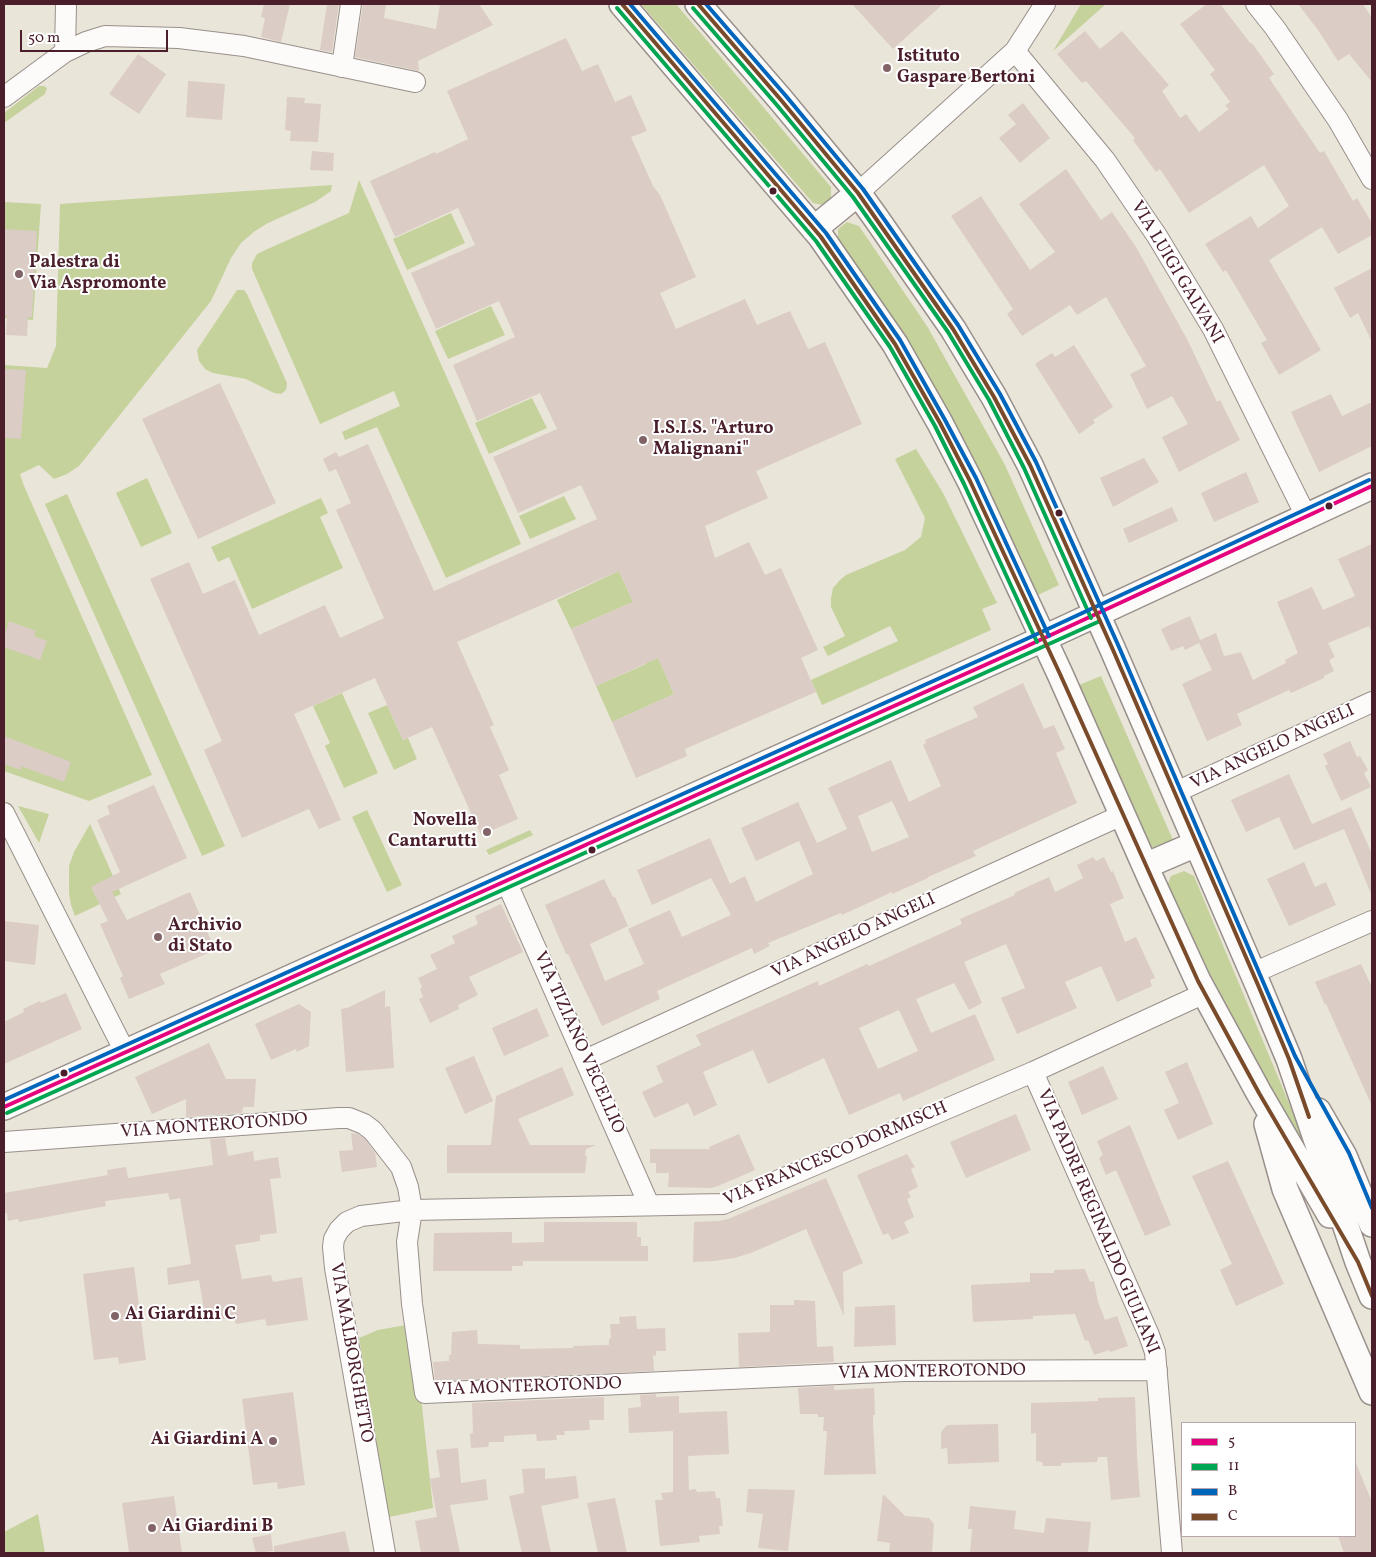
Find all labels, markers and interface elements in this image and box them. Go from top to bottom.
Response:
scale bar [22,20,170,52]
text: 50 m [28,28,60,49]
place label: Istituto Gaspare Bertoni [897,47,1035,90]
marker: Istituto Gaspare Bertoni [881,62,893,74]
unlabelled marker [768,186,778,196]
street label: VIA LUIGI GALVANI [1125,198,1227,348]
place label: Palestra di Via Aspromonte [29,253,166,296]
marker: Palestra di Via Aspromonte [13,268,25,280]
place label: I.S.I.S. "Arturo Malignani" [653,419,774,462]
marker: I.S.I.S. "Arturo Malignani" [637,434,649,446]
unlabelled marker [1324,501,1334,511]
unlabelled marker [1054,508,1064,518]
street label: VIA ANGELO ANGELI [1188,701,1358,795]
place label: Novella Cantarutti [388,811,477,854]
marker: Novella Cantarutti [481,826,493,838]
unlabelled marker [587,845,597,855]
street label: VIA ANGELO ANGELI [769,890,939,984]
place label: Archivio di Stato [168,916,242,959]
marker: Archivio di Stato [152,931,164,943]
street label: VIA TIZIANO VECELLIO [528,948,628,1138]
unlabelled marker [59,1068,69,1078]
street label: VIA PADRE REGINALDO GIULIANI [1031,1086,1163,1358]
street label: VIA FRANCESCO DORMISCH [721,1098,951,1212]
street label: VIA MONTEROTONDO [120,1110,308,1144]
street label: VIA MALBORGHETTO [324,1261,376,1445]
place label: Ai Giardini C [125,1305,236,1327]
marker: Ai Giardini C [109,1310,121,1322]
street label: VIA MONTEROTONDO [838,1361,1026,1385]
street label: VIA MONTEROTONDO [434,1374,622,1402]
legend [1181,1422,1356,1537]
place label: Ai Giardini A [151,1430,263,1452]
text: 5 [1228,1431,1235,1452]
marker: Ai Giardini A [267,1435,279,1447]
text: 11 [1228,1456,1240,1477]
text: B [1228,1481,1237,1502]
text: C [1228,1506,1238,1527]
place label: Ai Giardini B [162,1517,273,1539]
marker: Ai Giardini B [146,1522,158,1534]

